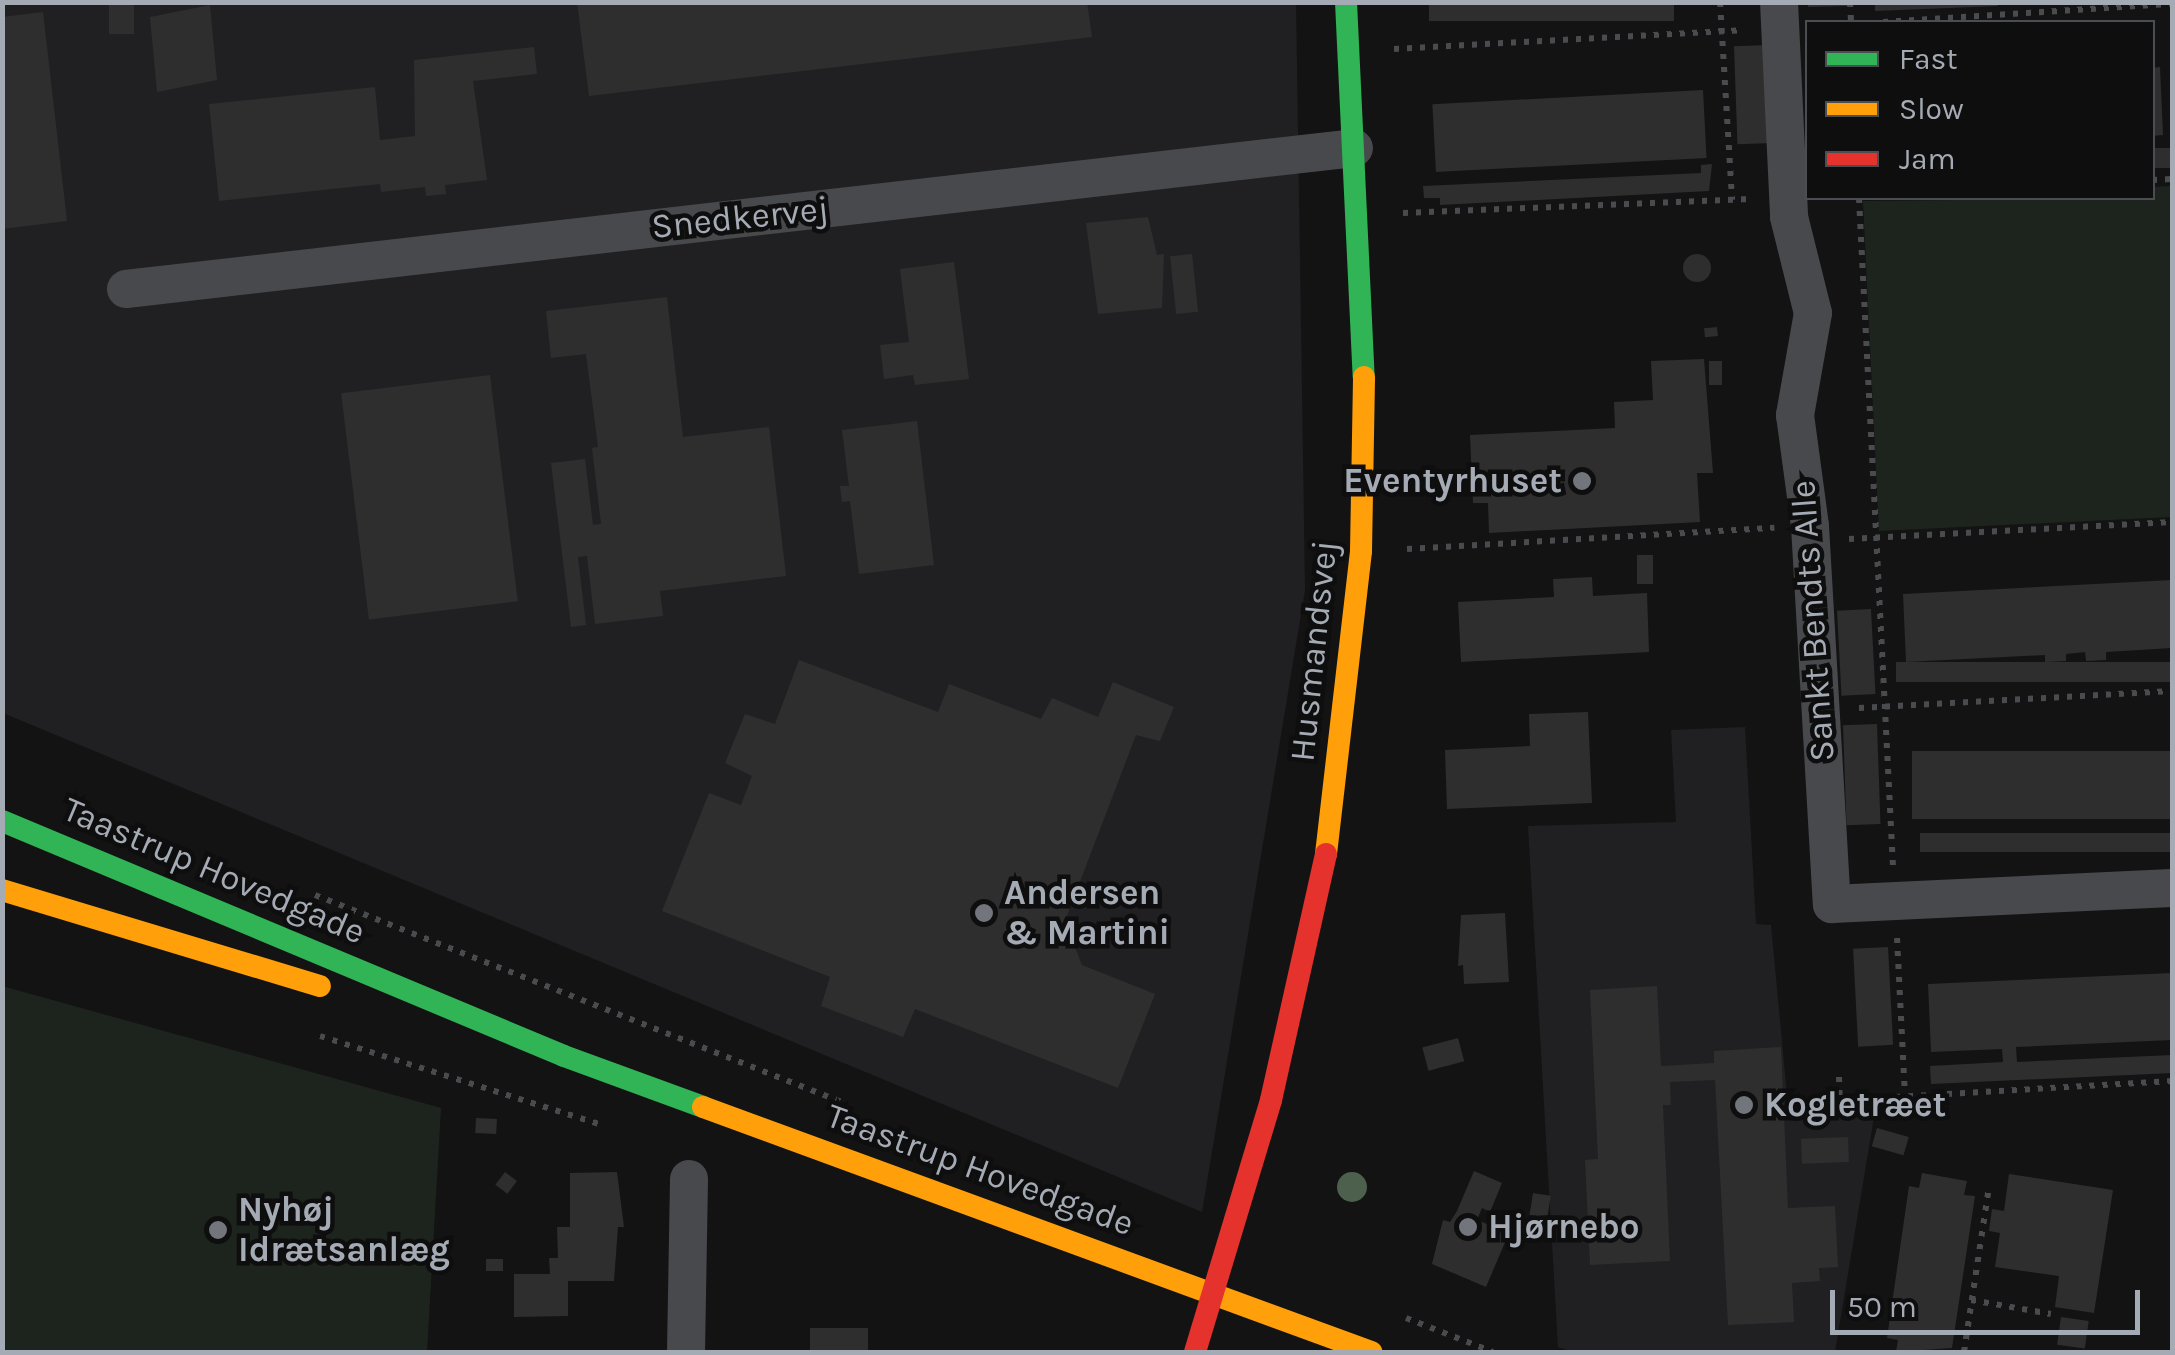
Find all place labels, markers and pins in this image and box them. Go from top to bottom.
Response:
place label: Eventyrhuset [1343,460,1562,502]
marker: Eventyrhuset [1571,470,1593,492]
place label: Andersen & Martini [1004,872,1170,954]
marker: Andersen & Martini [973,902,995,924]
place label: Kogletræet [1764,1084,1946,1126]
marker: Kogletræet [1733,1094,1755,1116]
place label: Nyhøj Idrætsanlæg [238,1189,450,1271]
place label: Hjørnebo [1488,1206,1640,1248]
marker: Hjørnebo [1457,1216,1479,1238]
marker: Nyhøj Idrætsanlæg [207,1219,229,1241]

